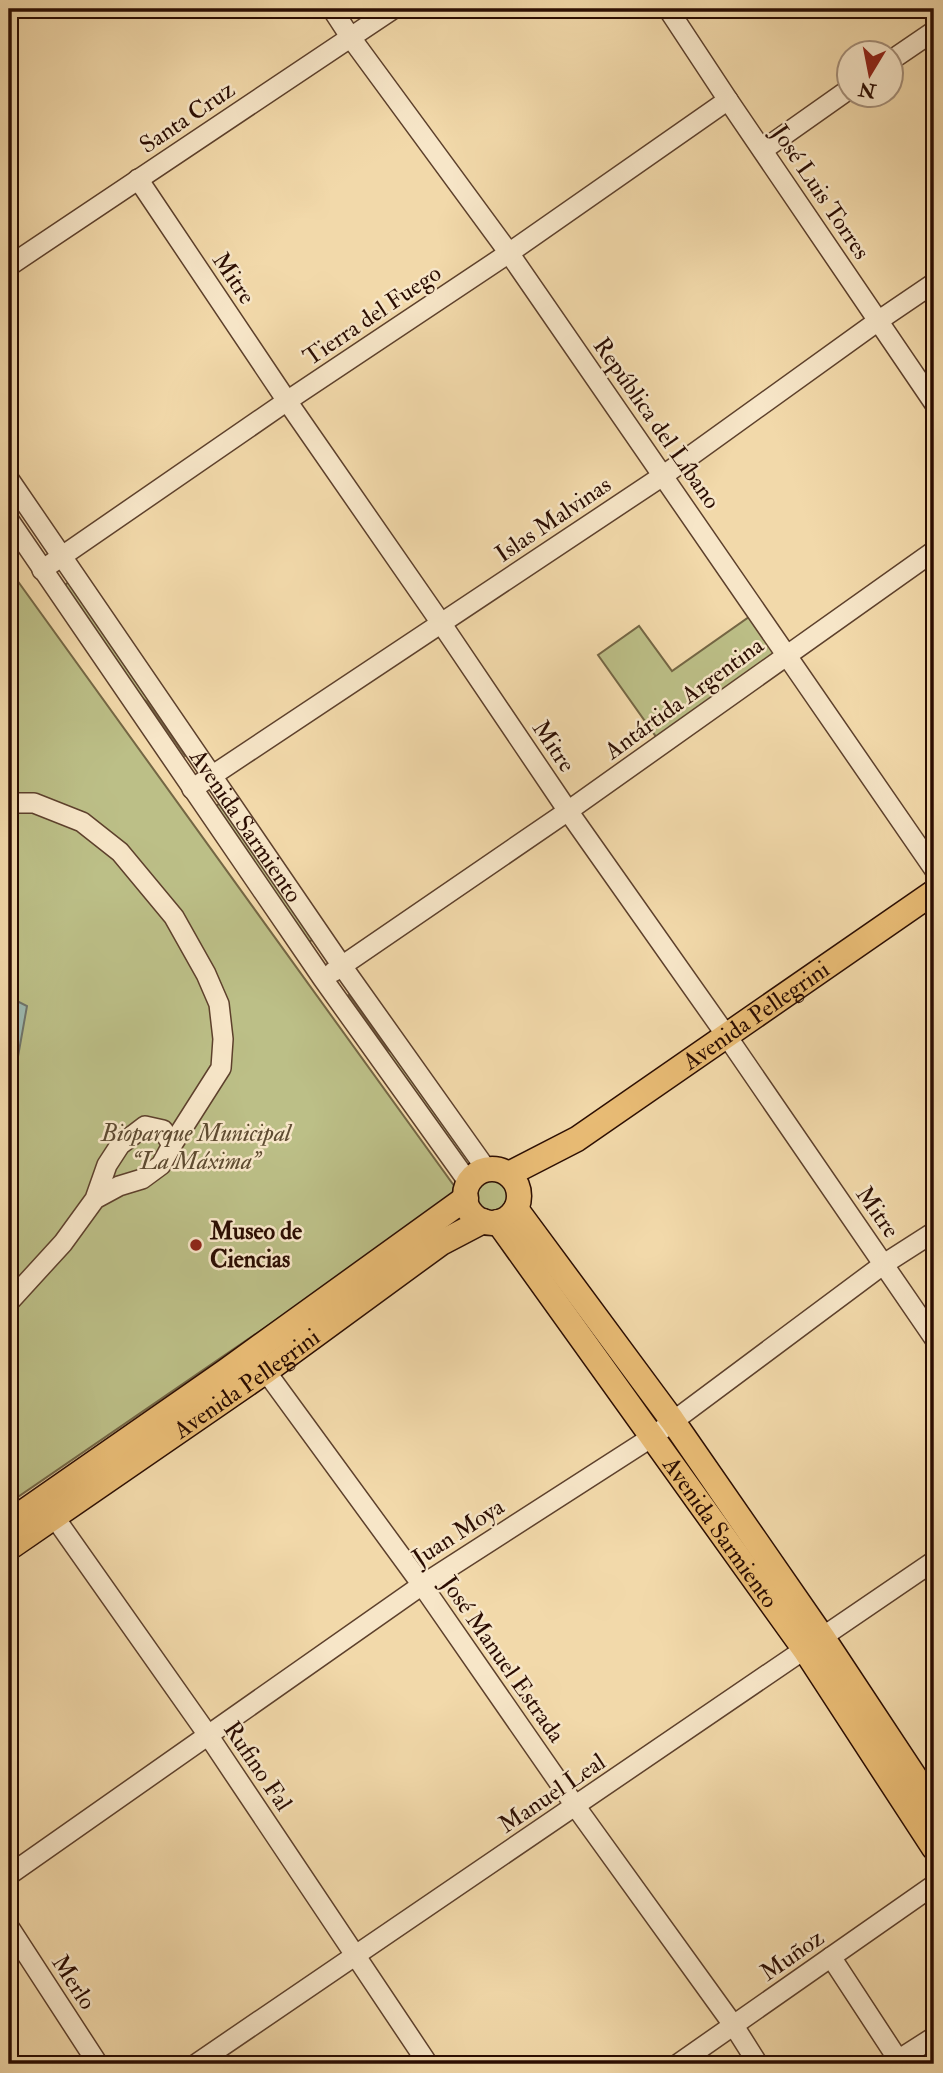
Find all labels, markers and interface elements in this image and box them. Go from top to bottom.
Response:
north arrow [834,38,904,108]
street label: Santa Cruz [134,74,241,161]
text: N [856,76,879,103]
street label: José Luis Torres [764,118,877,266]
street label: Mitre [205,246,262,310]
street label: Tierra del Fuego [297,258,447,373]
street label: República del Líbano [586,332,727,515]
street label: Islas Malvinas [489,469,617,570]
street label: Antártida Argentina [598,630,771,767]
street label: Mitre [525,714,582,778]
street label: Avenida Sarmiento [182,743,309,909]
street label: Avenida Pellegrini [676,954,836,1078]
park label: Bioparque Municipal “La Máxima” [100,1118,293,1177]
street label: Mitre [849,1180,906,1244]
place label: Museo de Ciencias [209,1216,302,1275]
marker: Museo de Ciencias [188,1237,204,1253]
street label: Avenida Pellegrini [167,1322,326,1447]
street label: Avenida Sarmiento [655,1450,785,1614]
street label: Juan Moya [406,1491,511,1574]
street label: José Manuel Estrada [433,1569,572,1750]
street label: Rufino Fal [216,1715,299,1817]
street label: Manuel Leal [493,1746,612,1840]
street label: Muñoz [754,1922,830,1988]
street label: Merlo [44,1949,103,2016]

